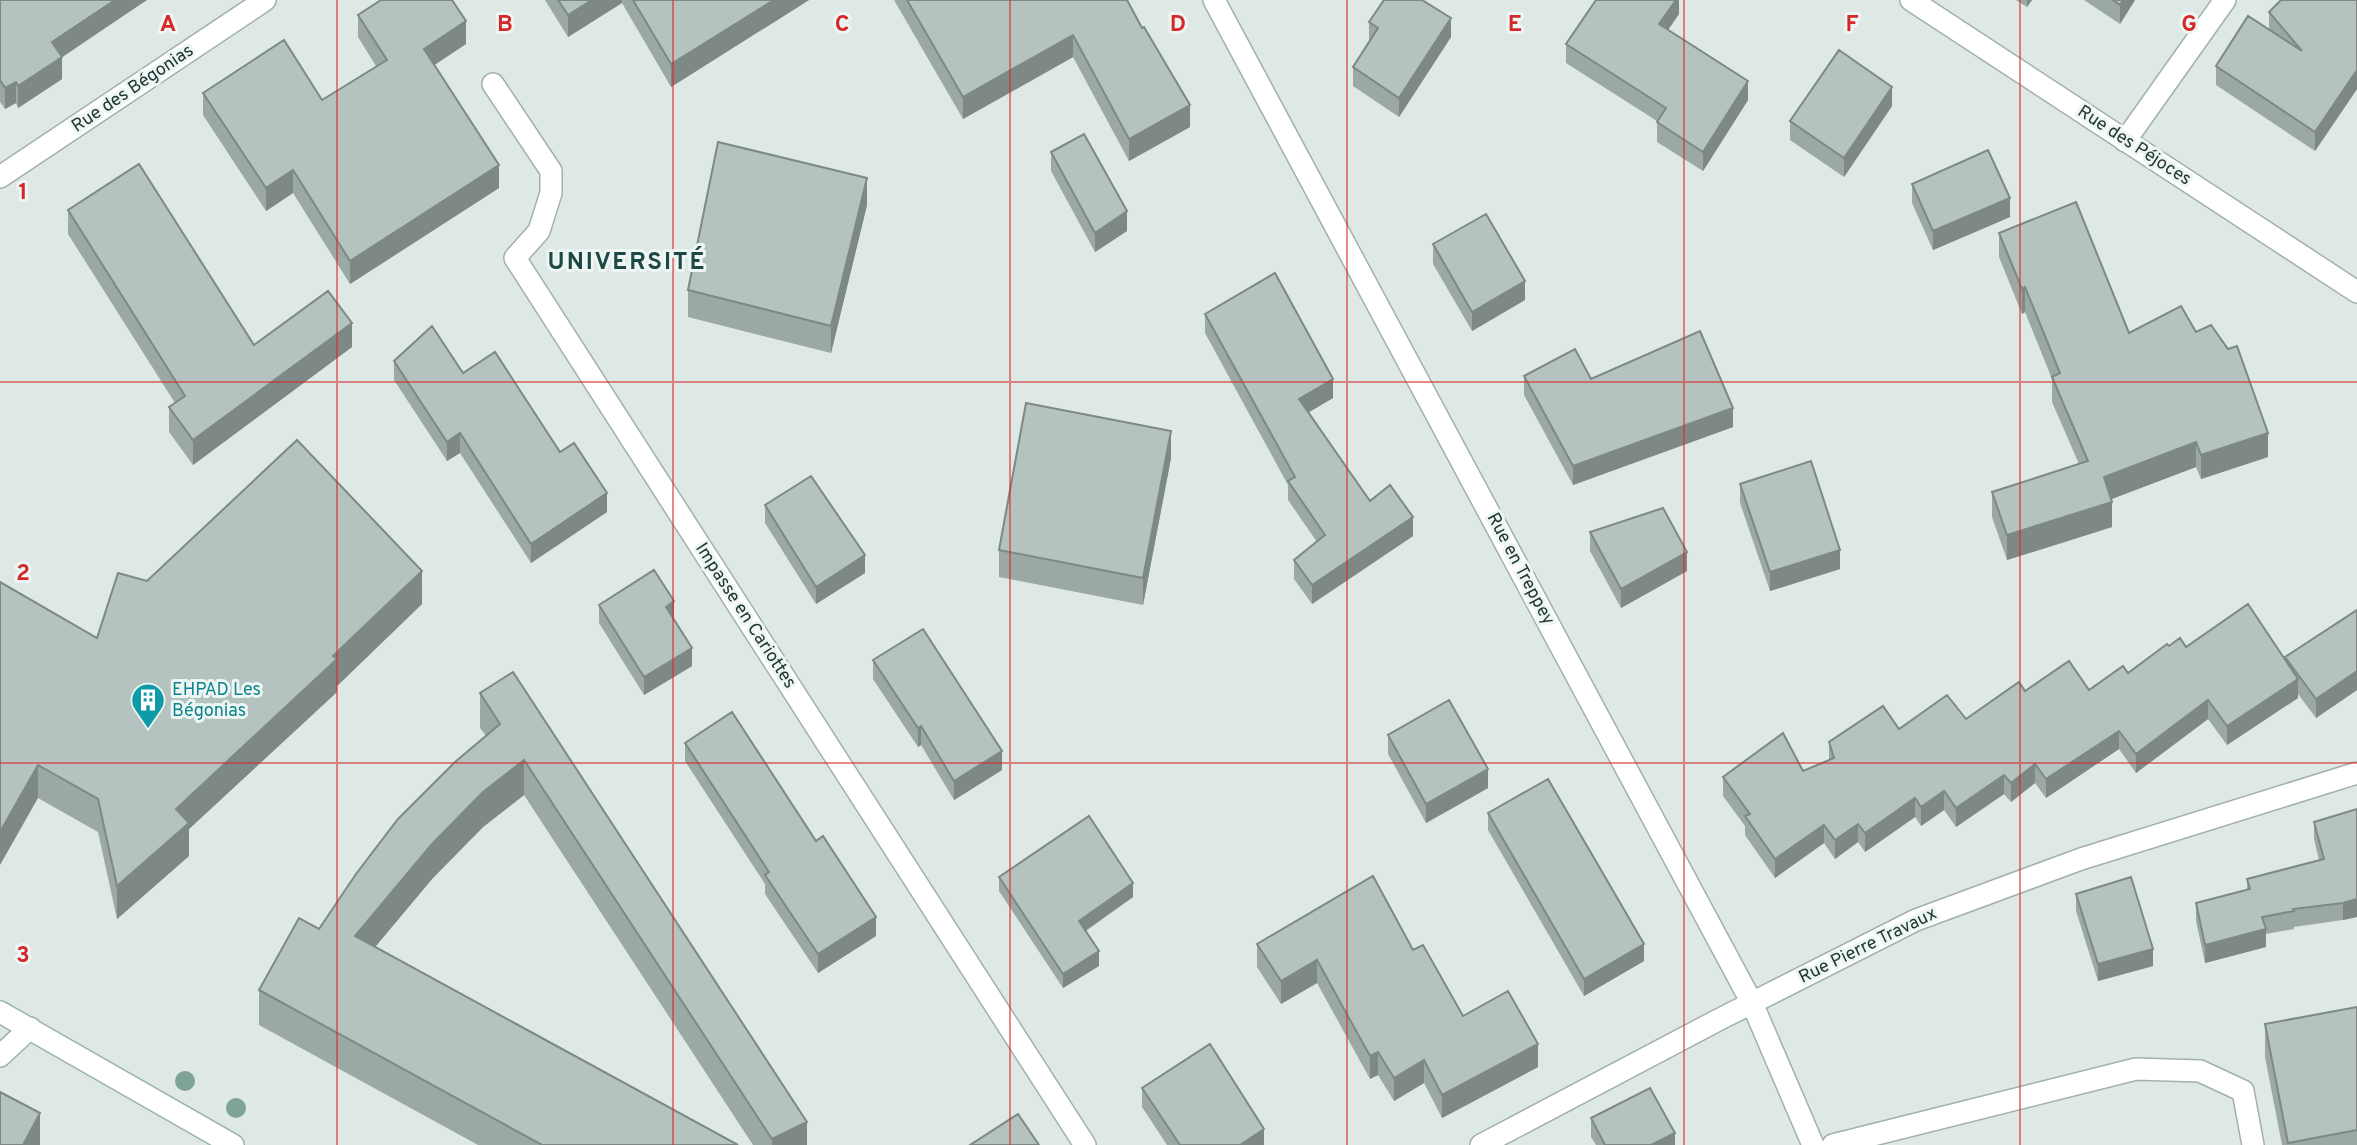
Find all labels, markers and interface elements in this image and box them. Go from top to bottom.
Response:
text: A [160,11,176,40]
text: B [497,11,513,40]
text: C [835,11,849,40]
text: D [1170,11,1186,40]
text: E [1508,11,1522,40]
text: F [1845,11,1859,40]
text: G [2181,11,2197,40]
street label: Rue des Bégonias [68,40,198,138]
street label: Rue des Péjoces [2073,101,2195,191]
text: 1 [18,179,28,208]
district label: UNIVERSITÉ [548,246,706,278]
street label: Rue en Treppey [1481,509,1559,629]
street label: Impasse en Cariottes [689,539,801,693]
text: 2 [16,560,30,589]
place label: EHPAD Les Bégonias [172,679,261,723]
building icon: EHPAD Les Bégonias [129,681,167,730]
street label: Rue Pierre Travaux [1795,903,1941,989]
text: 3 [16,942,30,971]

